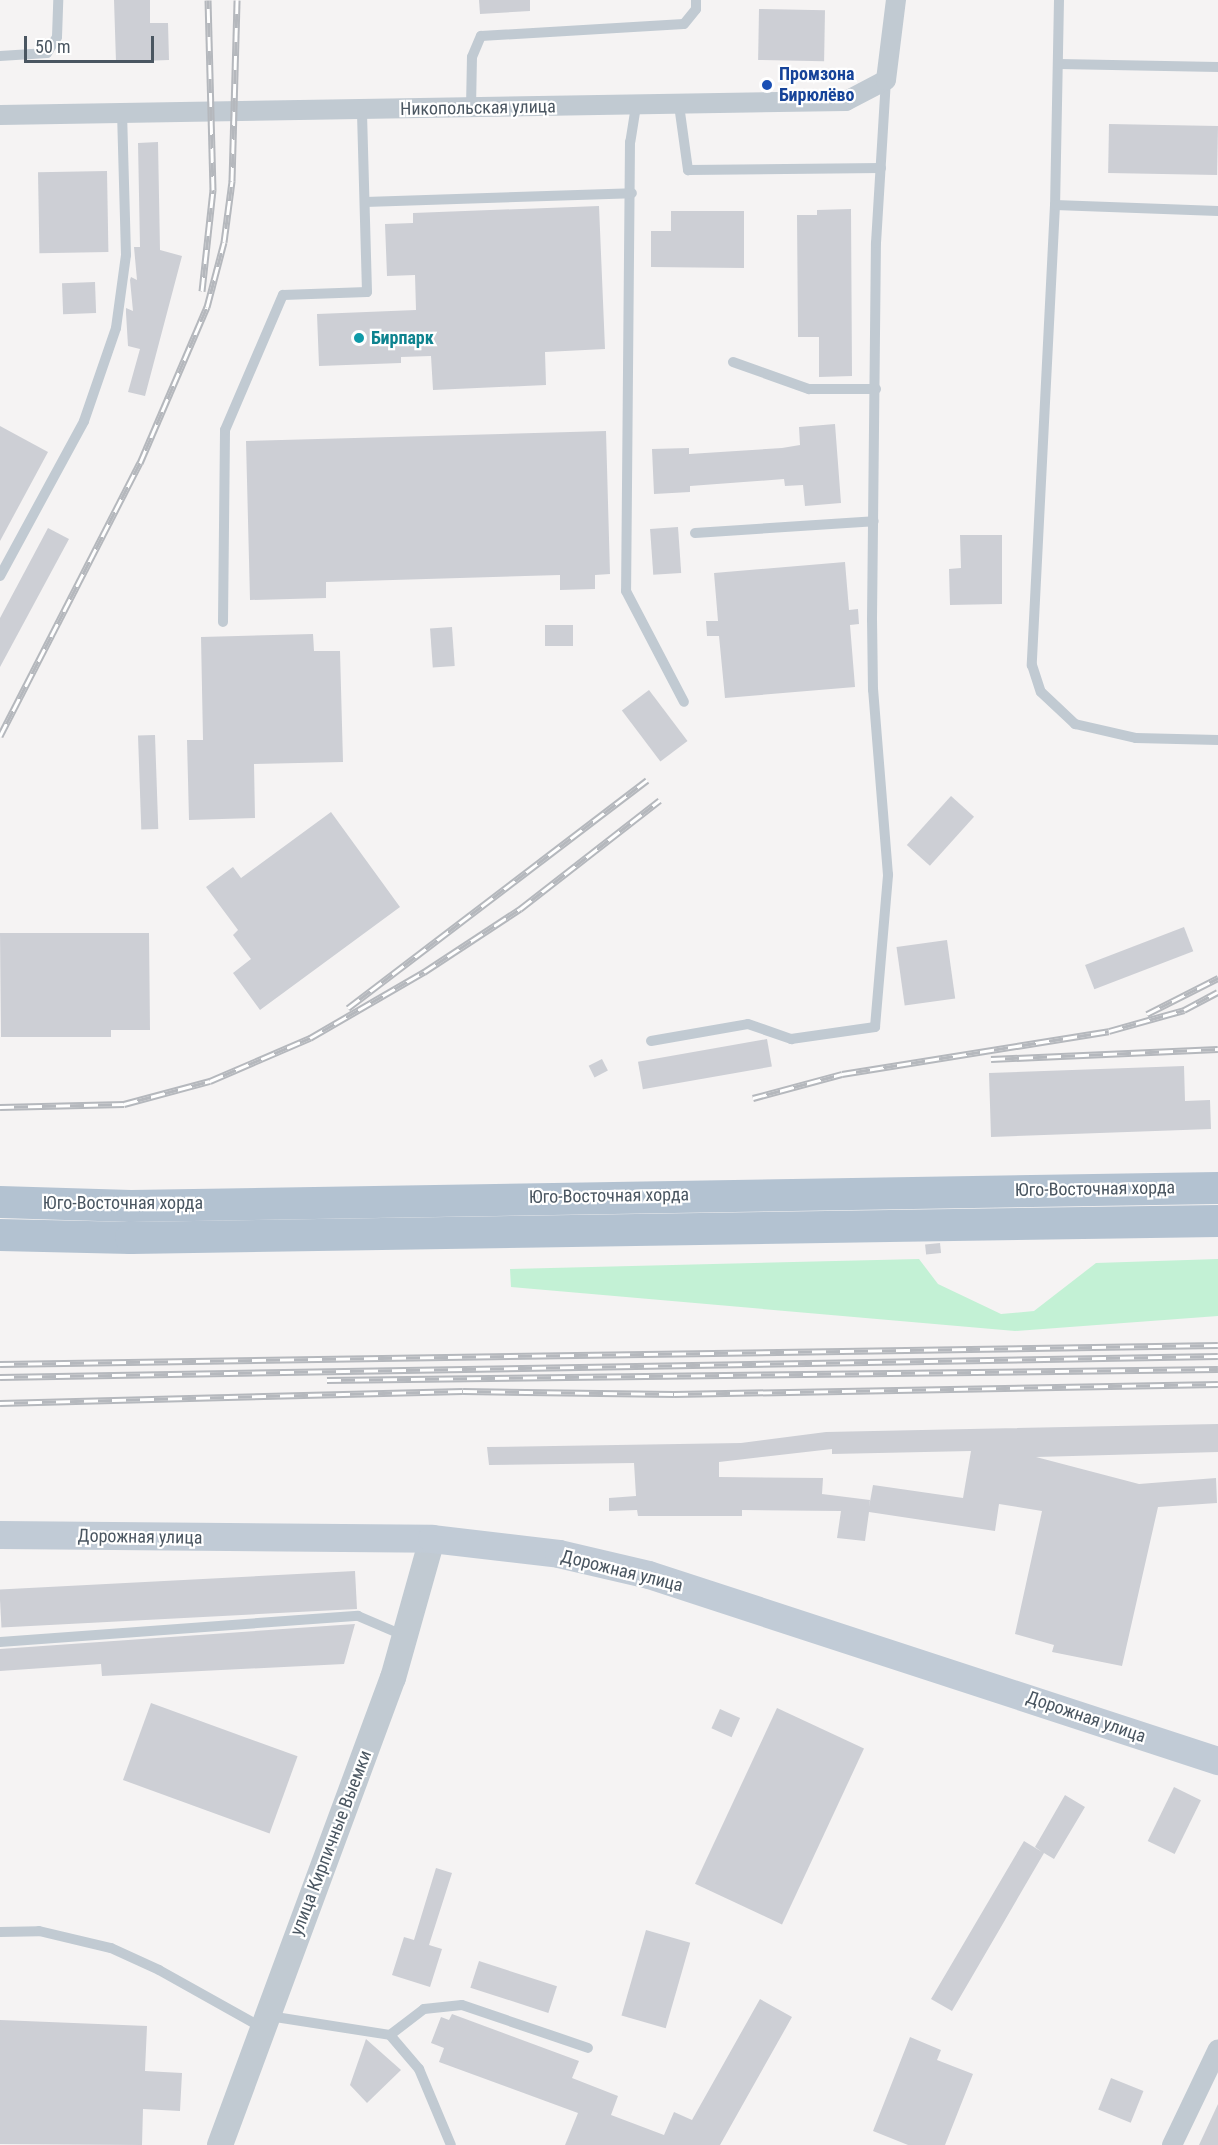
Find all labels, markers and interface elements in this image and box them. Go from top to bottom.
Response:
scale bar [27,24,158,62]
text: 50 m [35,36,70,57]
place label: Промзона Бирюлёво [779,64,854,106]
marker: Промзона Бирюлёво [760,78,774,92]
street label: Никопольская улица [400,96,556,120]
place label: Бирпарк [371,327,434,349]
marker: Бирпарк [352,331,366,345]
street label: Юго-Восточная хорда [1015,1177,1175,1201]
street label: Юго-Восточная хорда [529,1184,689,1208]
street label: Юго-Восточная хорда [43,1192,203,1214]
street label: Дорожная улица [77,1525,203,1549]
street label: Дорожная улица [559,1545,685,1597]
street label: Дорожная улица [1024,1686,1148,1748]
street label: улица Кирпичные Выемки [286,1747,376,1939]

